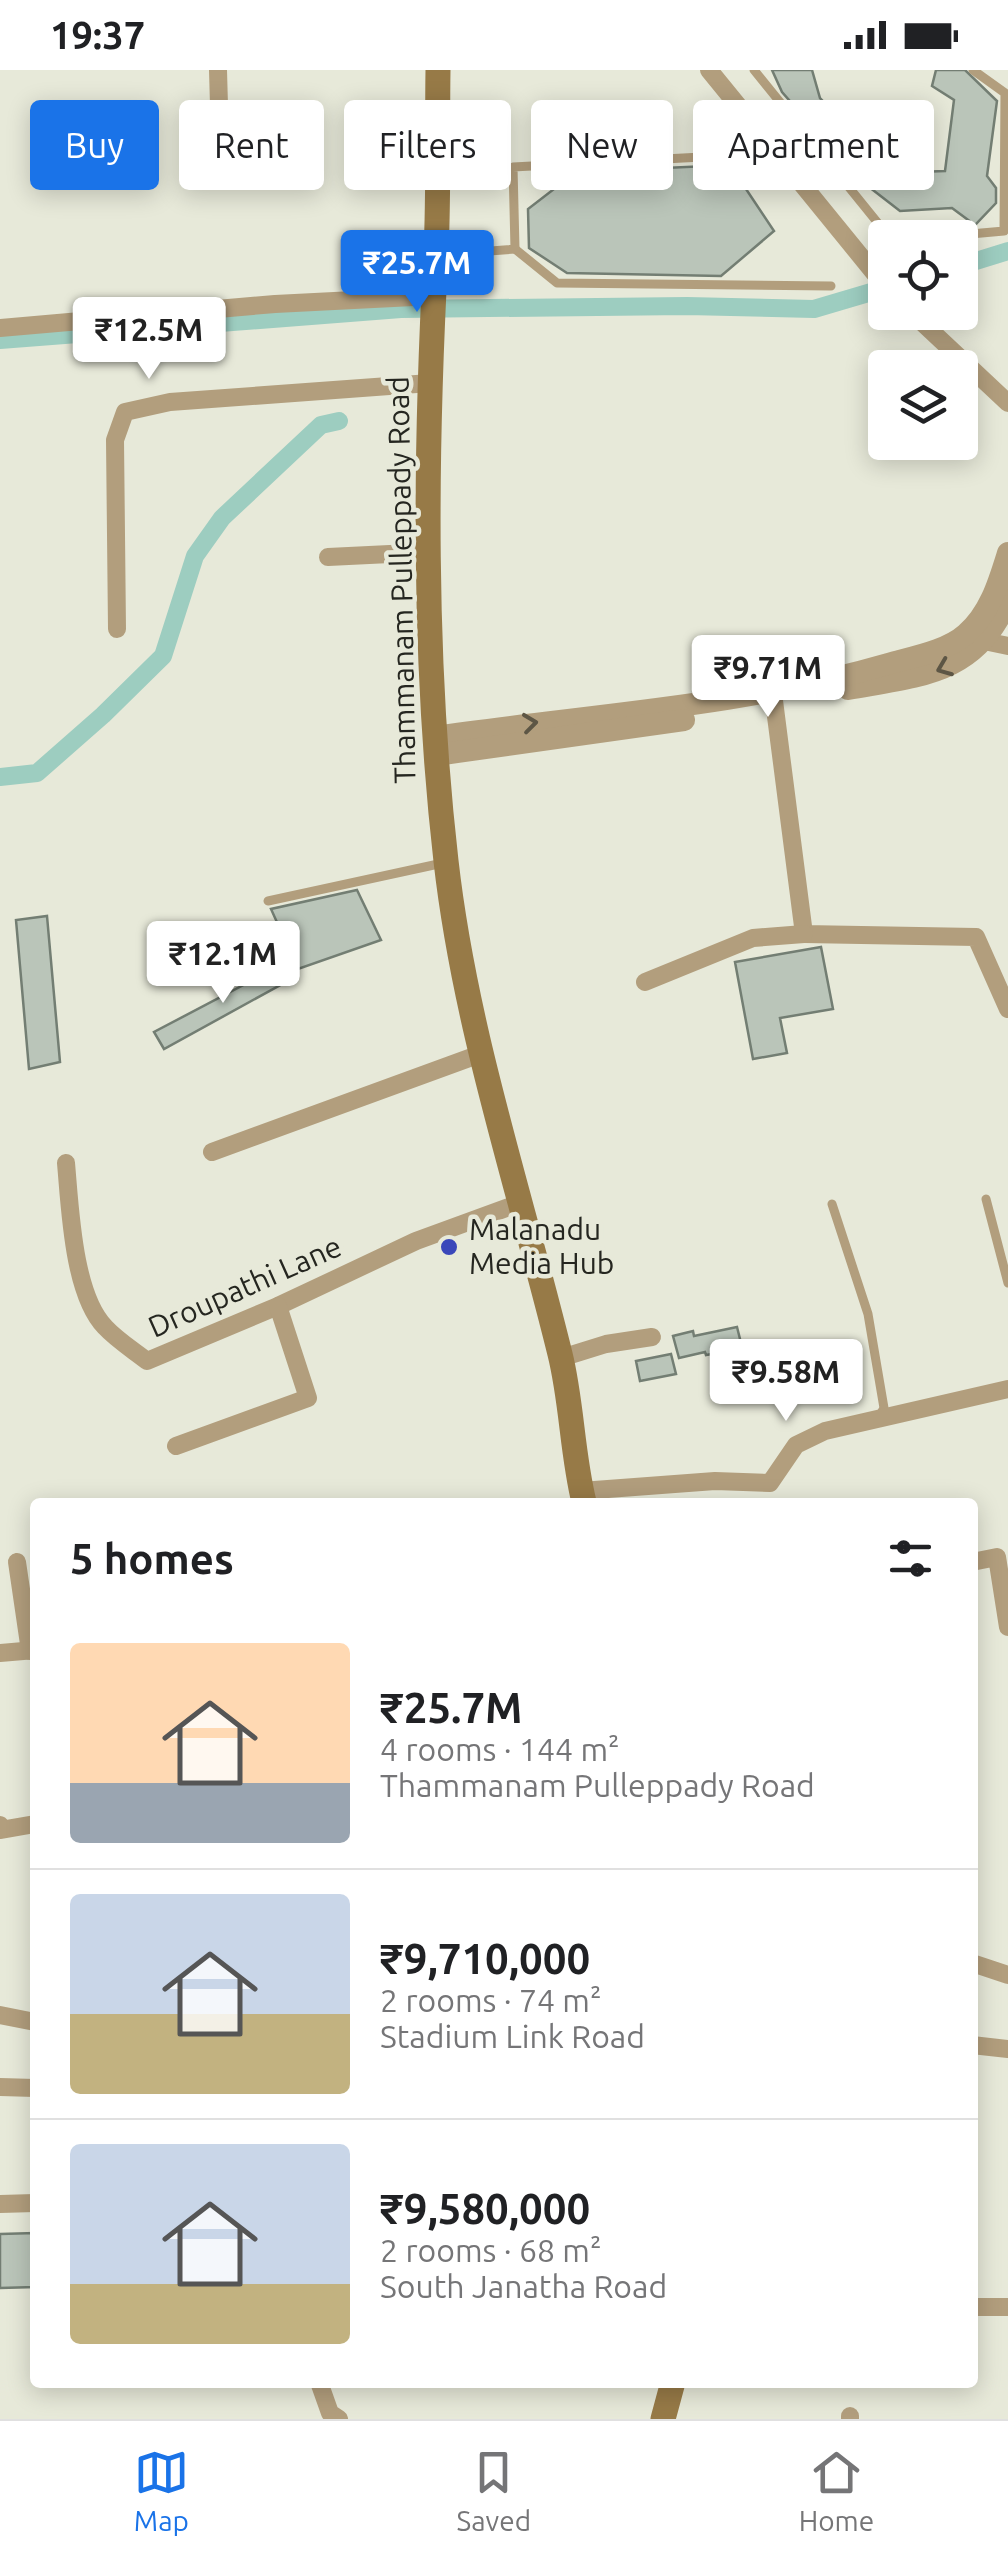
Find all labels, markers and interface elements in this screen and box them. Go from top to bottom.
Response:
text: 19:37 [50,14,145,56]
chip: Buy [30,100,159,190]
chip: Rent [179,100,324,190]
chip: Filters [344,100,511,190]
chip: New [531,100,673,190]
chip: Apartment [693,100,934,190]
map controls [868,220,978,460]
button: locate [868,220,978,330]
pin: ₹25.7M [336,230,498,315]
text: ₹25.7M [363,244,471,280]
pin: ₹12.5M [68,297,230,382]
text: ₹12.5M [95,311,203,347]
button: layers [868,350,978,460]
street label: Thammanam Pulleppady Road [380,376,422,784]
pin: ₹9.71M [687,635,849,720]
text: ₹9.71M [714,649,822,685]
one-way arrow [936,656,954,676]
one-way arrow [522,714,539,735]
pin: ₹12.1M [142,921,304,1006]
text: ₹12.1M [169,935,277,971]
place label: Malanadu Media Hub [469,1212,614,1280]
street label: Droupathi Lane [143,1228,346,1344]
marker: Malanadu Media Hub [438,1236,460,1258]
pin: ₹9.58M [705,1339,867,1424]
text: ₹9.58M [732,1353,840,1389]
icon: filters [883,1531,938,1586]
text: 5 homes [70,1535,234,1582]
icon: home [150,1683,270,1803]
text: ₹25.7M [380,1684,522,1731]
text: 4 rooms · 144 m² [380,1731,620,1767]
text: Thammanam Pulleppady Road [380,1767,815,1803]
icon: home [150,1934,270,2054]
text: ₹9,710,000 [380,1935,590,1982]
text: 2 rooms · 74 m² [380,1982,601,2018]
text: Stadium Link Road [380,2018,645,2054]
icon: home [150,2184,270,2304]
text: ₹9,580,000 [380,2185,590,2232]
text: 2 rooms · 68 m² [380,2232,601,2268]
text: South Janatha Road [380,2268,667,2304]
tab: Map [134,2445,189,2536]
tab: Saved [457,2445,531,2536]
tab: Home [799,2445,874,2536]

